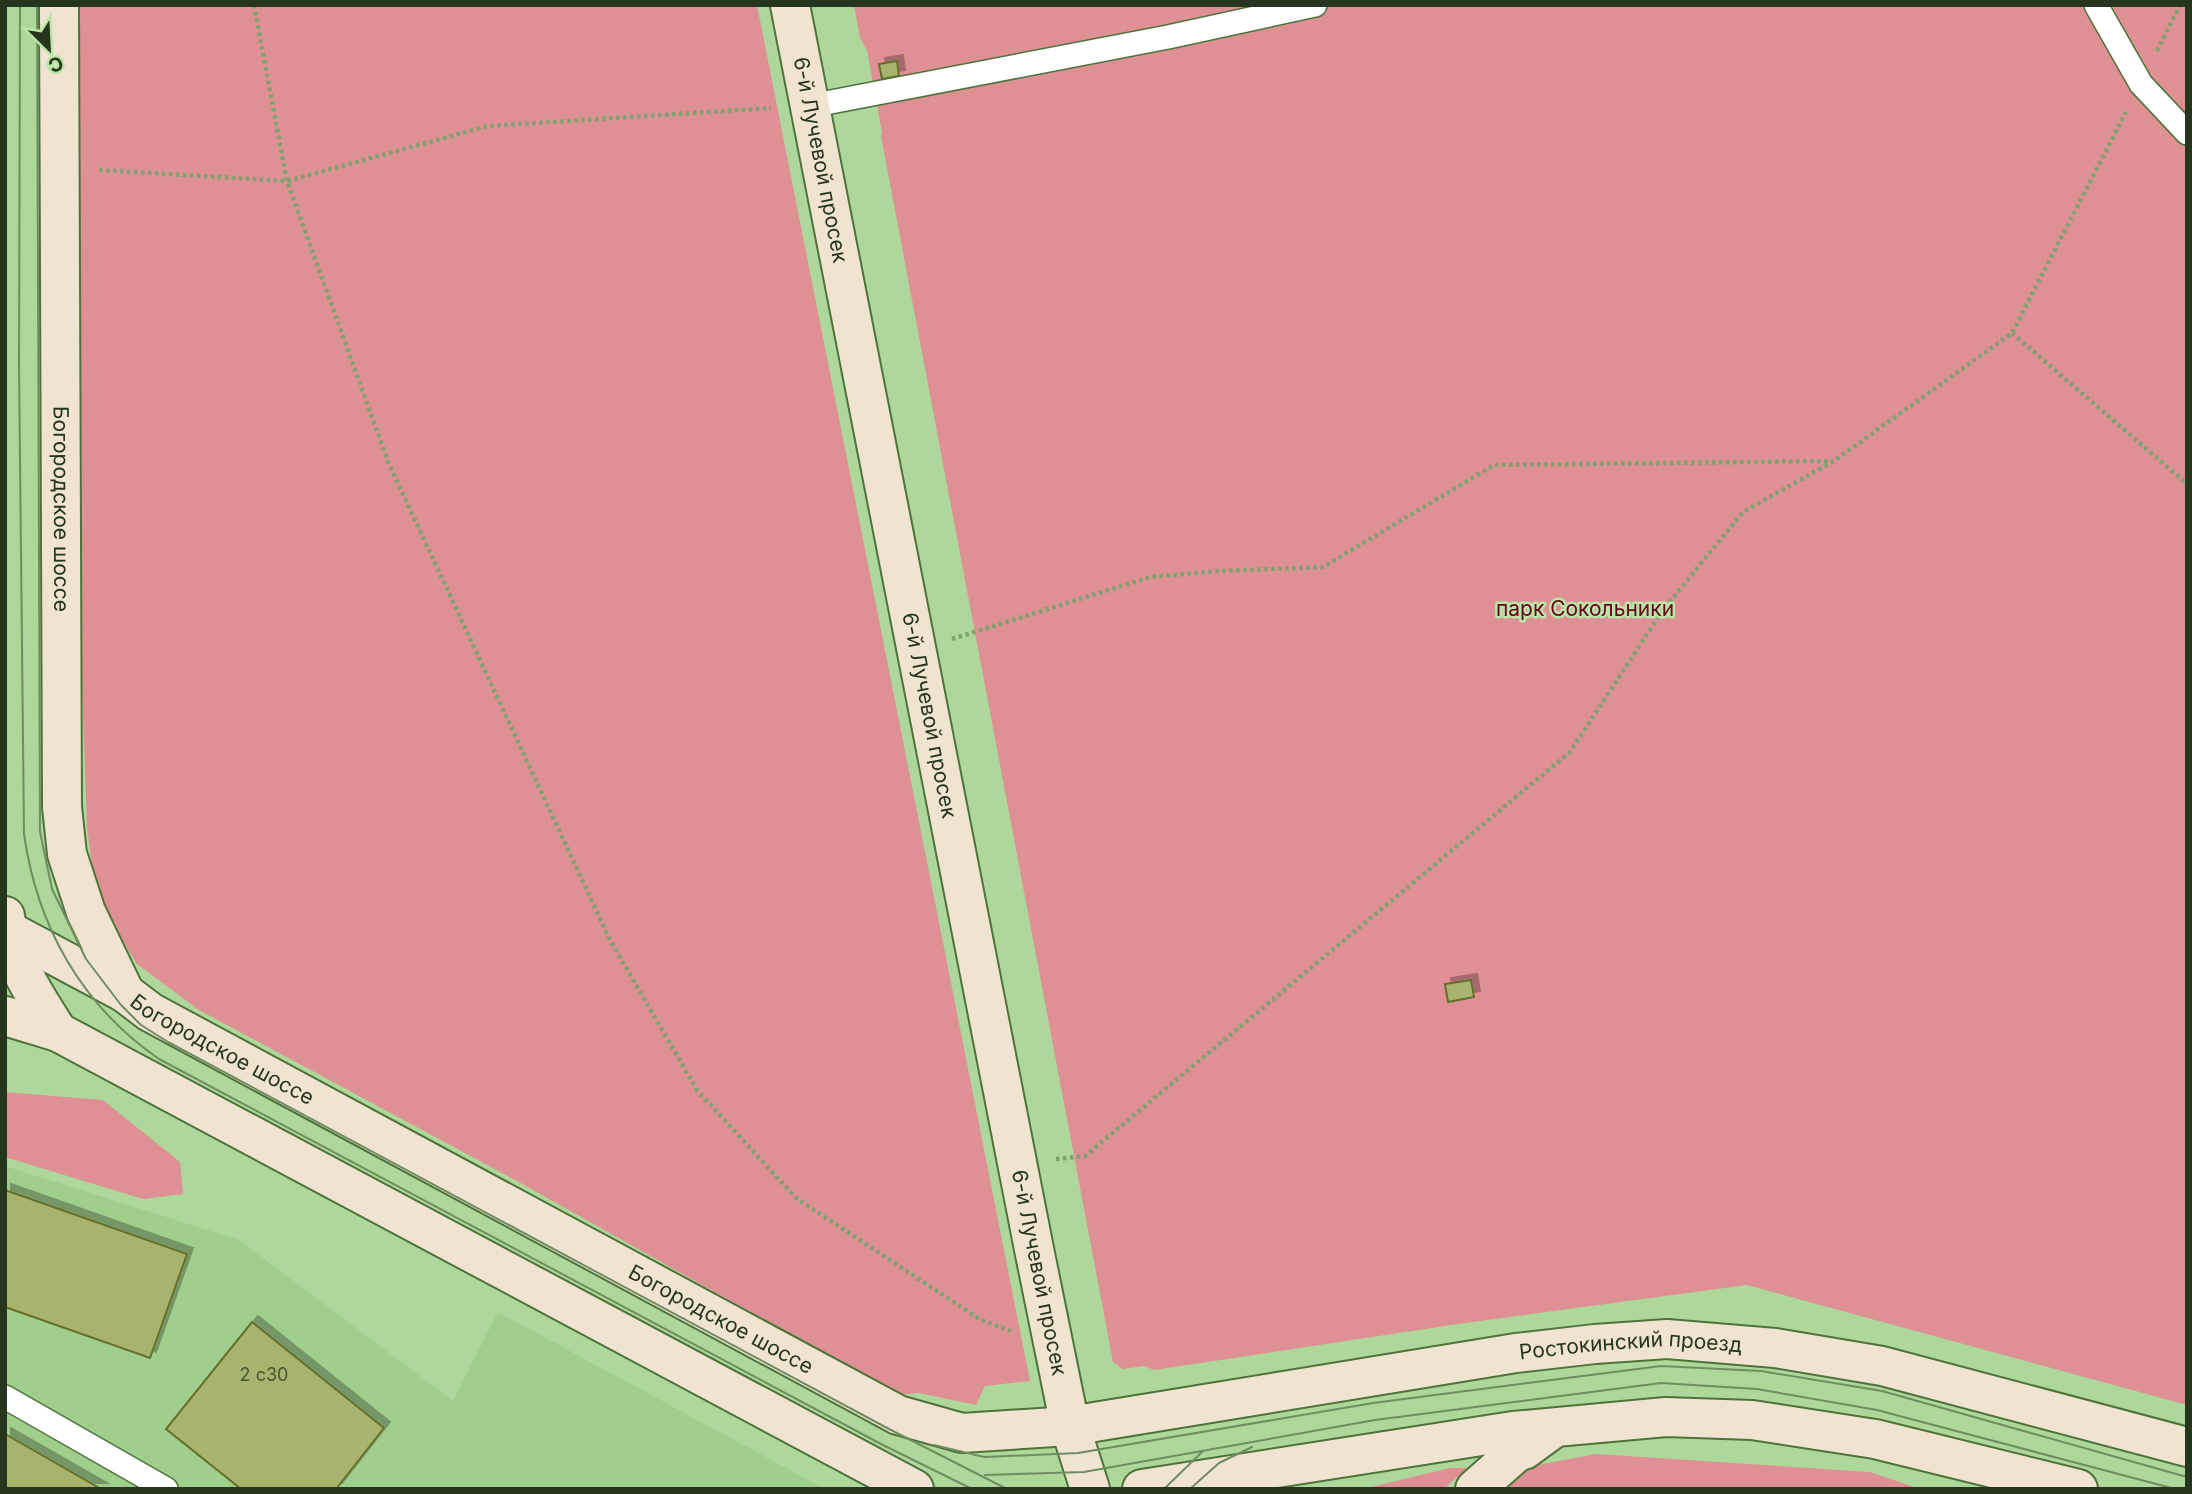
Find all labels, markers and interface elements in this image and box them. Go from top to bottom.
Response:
north arrow [14,14,84,84]
text: С [45,51,67,77]
street label: 6-й Лучевой просек [789,55,853,266]
street label: Богородское шоссе [49,406,74,612]
park label: парк Сокольники [1496,596,1674,621]
street label: 6-й Лучевой просек [897,610,962,821]
street label: Богородское шоссе [126,989,319,1110]
street label: 6-й Лучевой просек [1007,1168,1073,1378]
street label: Богородское шоссе [624,1259,818,1379]
street label: Ростокинский проезд [1518,1326,1743,1365]
house number: 2 с30 [240,1364,288,1385]

